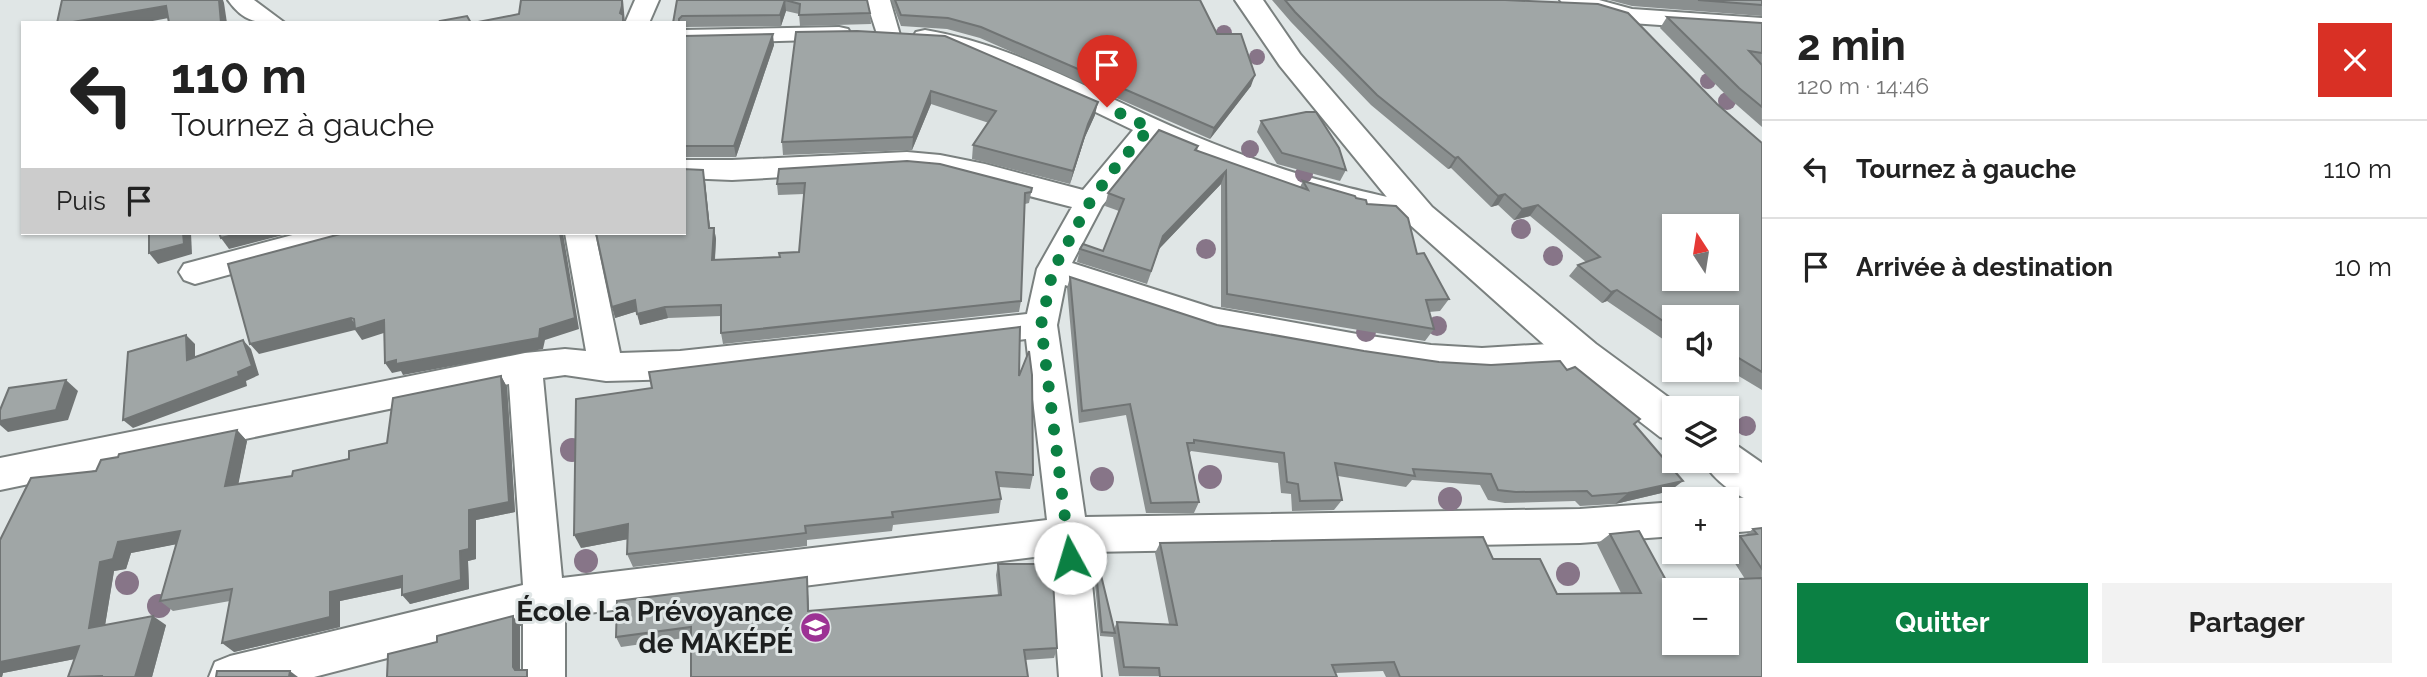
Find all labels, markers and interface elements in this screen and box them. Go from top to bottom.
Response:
text: 2 min [1797,21,1906,70]
button: close [2318,23,2392,97]
pin [1077,35,1137,107]
icon: arrive [1088,46,1126,84]
text: 110 m [171,47,307,104]
icon: left [56,49,147,140]
text: 120 m · 14:46 [1797,72,1929,99]
text: Tournez à gauche [171,106,434,143]
icon: left [1797,150,1835,188]
text: Tournez à gauche [1856,154,2076,184]
text: 110 m [2323,154,2392,184]
icon: arrive [120,182,158,220]
text: Puis [56,186,106,216]
north arrow [1662,214,1740,290]
map controls [1662,214,1739,655]
icon: arrive [1797,248,1835,286]
text: Arrivée à destination [1856,252,2113,282]
text: 10 m [2334,252,2392,282]
button: sound [1662,305,1739,382]
button: layers [1662,396,1739,473]
button: + [1662,487,1739,564]
position arrow [1033,521,1107,595]
button: − [1662,578,1739,655]
button: Quitter [1797,583,2088,663]
button: Partager [2102,583,2392,663]
place label: École La Prévoyance de MAKÉPÉ [516,595,793,660]
school or university icon: École La Prévoyance de MAKÉPÉ [799,610,833,644]

